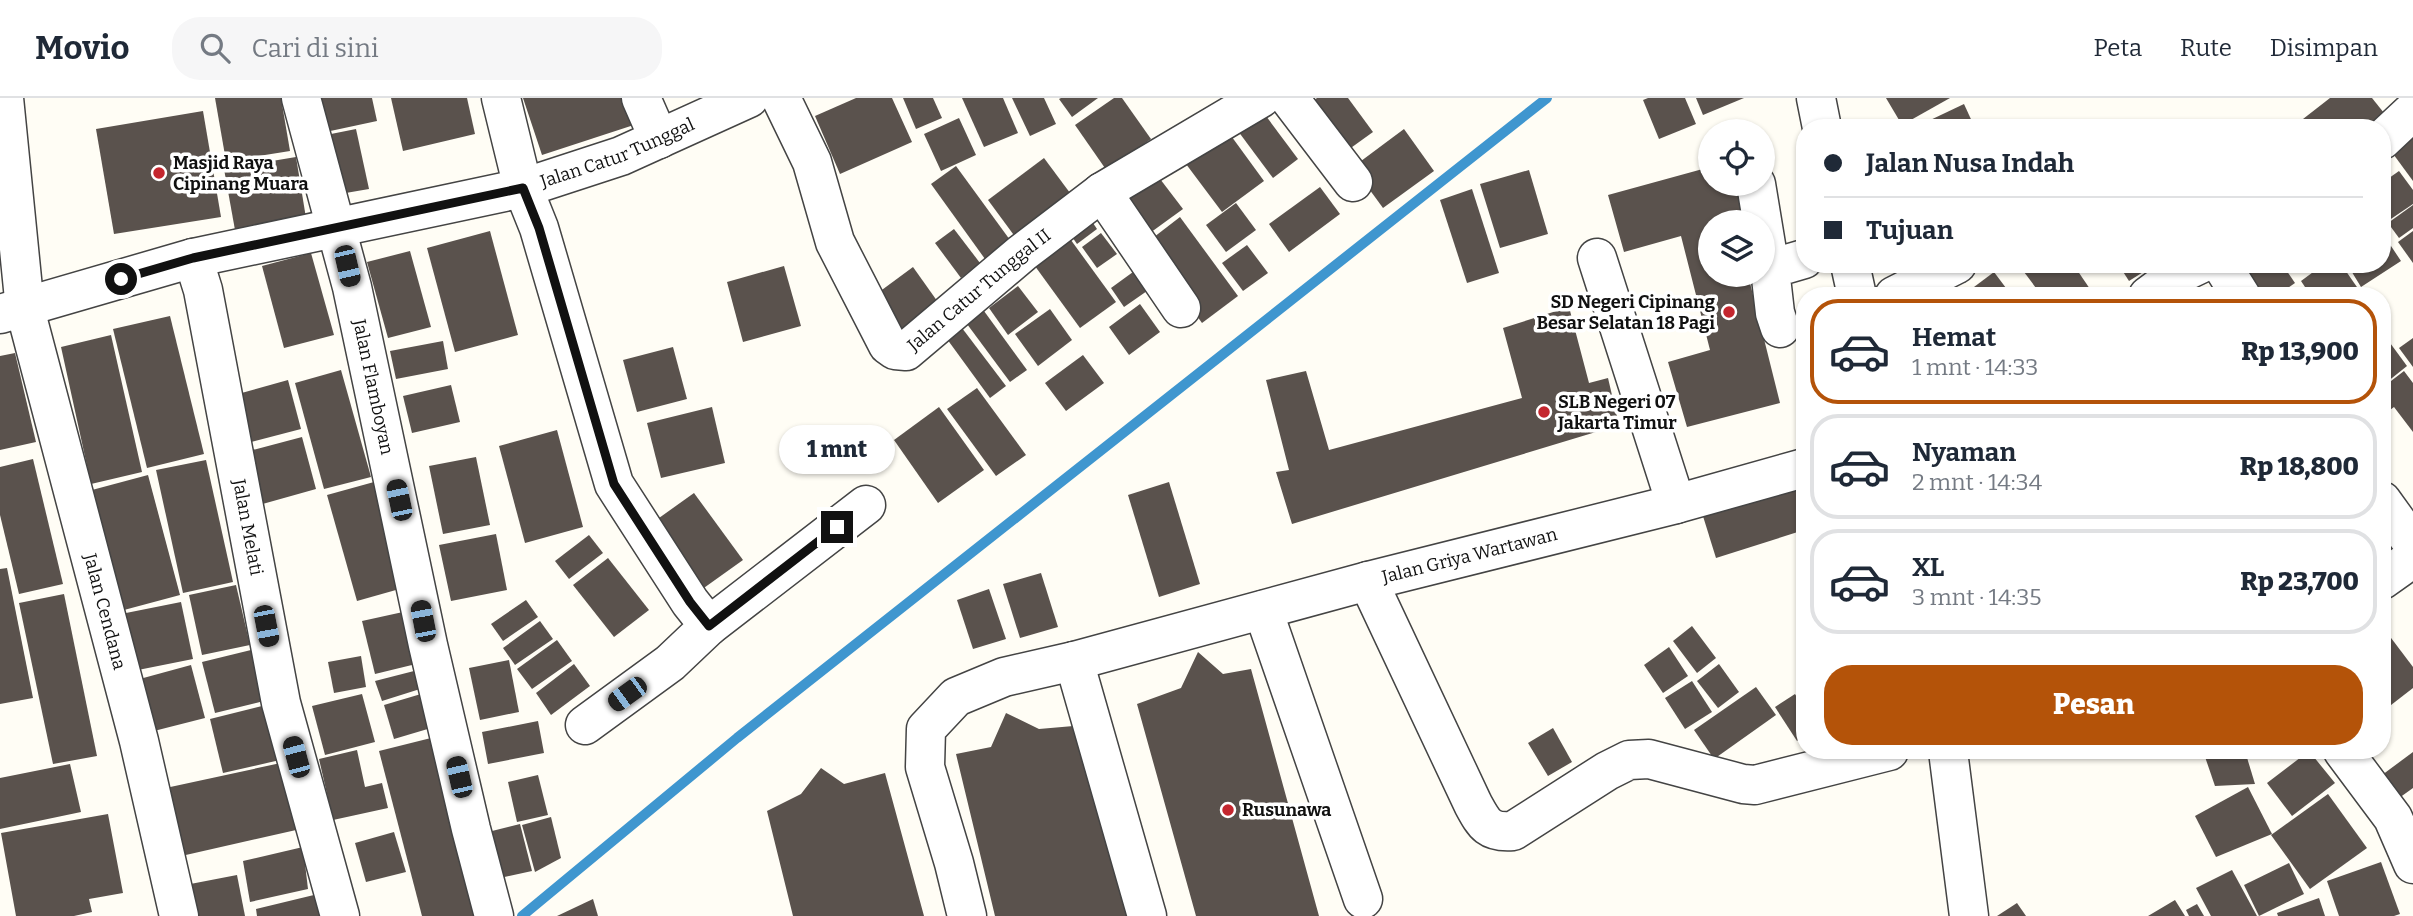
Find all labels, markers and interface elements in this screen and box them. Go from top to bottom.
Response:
search box [172,17,662,80]
text: Movio [35,28,130,68]
icon: search [196,29,234,67]
text: Cari di sini [252,33,379,64]
text: Peta [2093,34,2142,62]
text: Rute [2180,34,2232,62]
text: Disimpan [2270,34,2378,62]
street label: Jalan Catur Tunggal [537,113,698,193]
map controls [1698,119,1775,287]
button: locate [1698,119,1775,196]
text: Jalan Nusa Indah [1866,148,2074,179]
place label: Masjid Raya Cipinang Muara [173,152,309,195]
marker: Masjid Raya Cipinang Muara [151,165,167,181]
button: layers [1698,210,1775,287]
text: Tujuan [1866,215,1953,246]
street label: Jalan Catur Tunggal II [902,224,1055,357]
car [333,243,362,289]
route start [105,263,137,295]
place label: SD Negeri Cipinang Besar Selatan 18 Pagi [1536,291,1716,334]
marker: SD Negeri Cipinang Besar Selatan 18 Pagi [1721,304,1737,320]
street label: Jalan Flamboyan [348,316,398,457]
icon: car [1828,320,1891,383]
text: Hemat [1912,322,1996,353]
text: Rp 13,900 [2241,336,2359,367]
text: 1 mnt · 14:33 [1912,353,2038,381]
place label: SLB Negeri 07 Jakarta Timur [1557,391,1677,434]
marker: SLB Negeri 07 Jakarta Timur [1536,404,1552,420]
callout: 1 mnt [779,426,895,474]
text: 1 mnt [807,435,867,463]
icon: car [1828,435,1891,498]
text: Nyaman [1912,437,2016,468]
text: Rp 18,800 [2240,451,2359,482]
text: 2 mnt · 14:34 [1912,468,2042,496]
street label: Jalan Melati [228,476,268,577]
car [385,477,414,523]
route end [821,511,853,543]
street label: Jalan Griya Wartawan [1379,523,1560,588]
street label: Jalan Cendana [79,550,131,672]
icon: car [1828,550,1891,613]
text: XL [1912,552,1944,583]
text: Rp 23,700 [2240,566,2359,597]
text: 3 mnt · 14:35 [1912,583,2042,611]
car [409,598,438,644]
car [252,603,281,649]
button: Pesan [1824,665,2363,745]
car [604,673,651,715]
car [281,734,312,780]
car [445,754,474,800]
place label: Rusunawa [1242,799,1331,821]
marker: Rusunawa [1220,802,1236,818]

